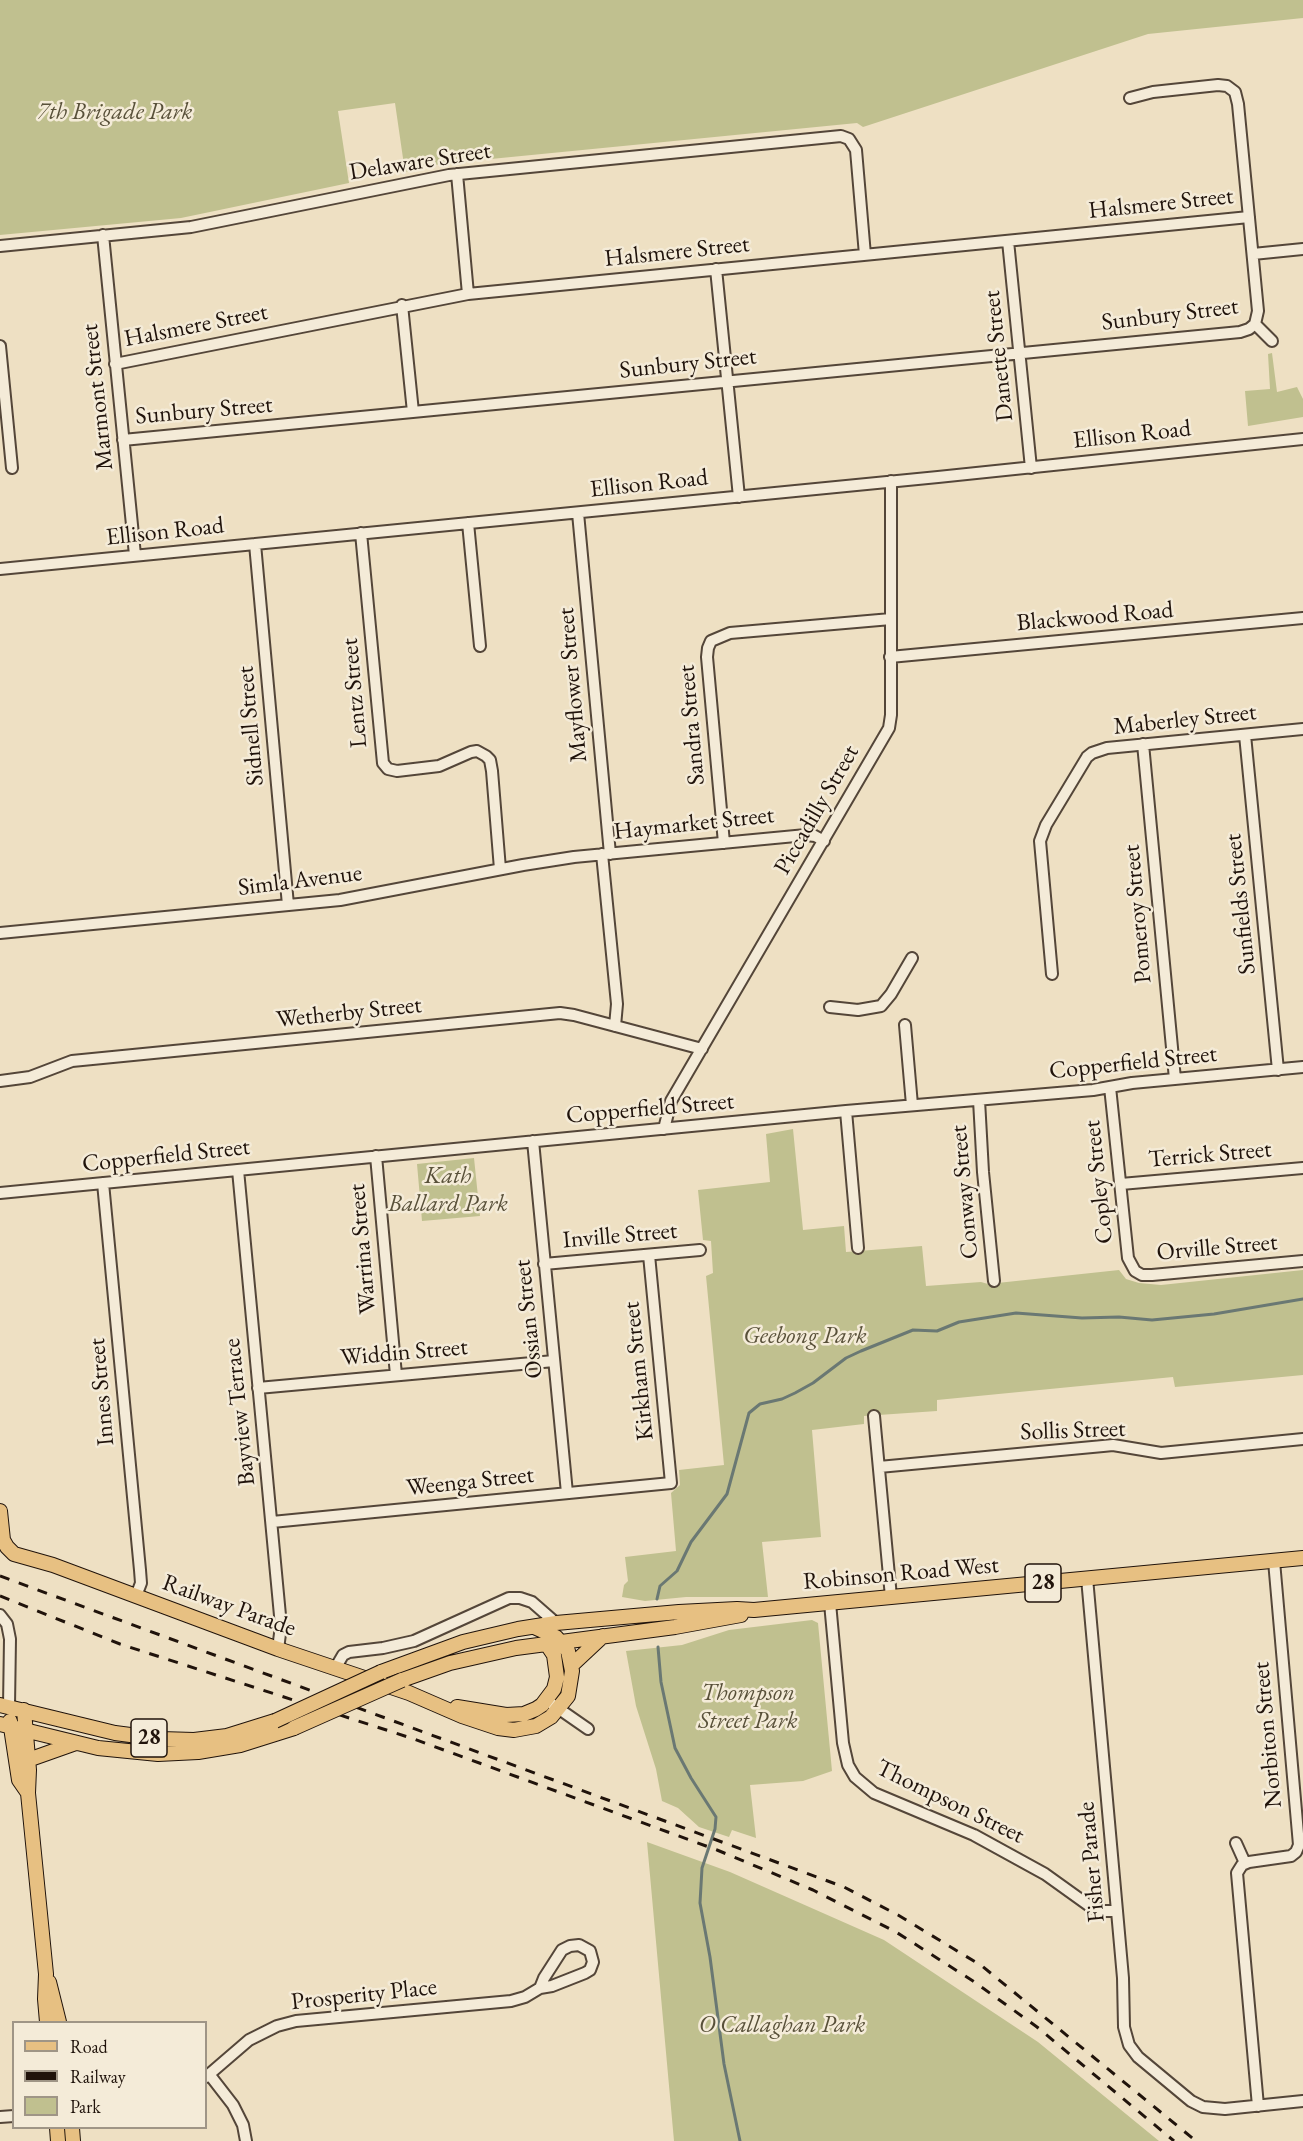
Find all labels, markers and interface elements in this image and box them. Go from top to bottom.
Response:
park label: 7th Brigade Park [38,98,192,126]
street label: Delaware Street [347,137,493,187]
street label: Halsmere Street [1087,182,1235,226]
street label: Halsmere Street [603,230,751,274]
street label: Danette Street [978,289,1020,423]
street label: Sunbury Street [1100,292,1240,338]
street label: Halsmere Street [122,298,270,354]
street label: Marmont Street [76,322,120,472]
street label: Sunbury Street [618,342,758,386]
street label: Sunbury Street [134,391,274,431]
street label: Ellison Road [1072,414,1192,456]
street label: Ellison Road [589,463,709,505]
street label: Ellison Road [105,511,225,553]
street label: Blackwood Road [1015,596,1175,638]
street label: Mayflower Street [552,606,594,764]
street label: Lentz Street [336,637,374,749]
street label: Sandra Street [672,664,712,786]
street label: Sidnell Street [231,665,271,787]
street label: Maberley Street [1112,698,1258,742]
street label: Piccadilly Street [768,740,866,880]
street label: Haymarket Street [612,801,776,847]
street label: Sunfields Street [1219,832,1263,976]
street label: Pomeroy Street [1118,843,1158,985]
street label: Simla Avenue [236,859,364,903]
street label: Wetherby Street [275,991,423,1035]
street label: Copperfield Street [1048,1040,1218,1086]
street label: Copperfield Street [565,1087,735,1131]
street label: Copley Street [1078,1119,1120,1245]
street label: Conway Street [945,1124,985,1260]
street label: Copperfield Street [81,1133,251,1179]
street label: Terrick Street [1147,1135,1273,1175]
park label: Kath Ballard Park [388,1162,508,1218]
street label: Warrina Street [343,1183,383,1315]
street label: Inville Street [561,1217,679,1255]
street label: Orville Street [1155,1228,1279,1268]
street label: Ossian Street [508,1258,550,1380]
street label: Kirkham Street [617,1300,661,1442]
park label: Geebong Park [743,1322,867,1350]
street label: Widdin Street [339,1333,469,1373]
street label: Innes Street [83,1337,121,1447]
street label: Bayview Terrace [218,1337,262,1487]
street label: Sollis Street [1020,1415,1126,1447]
street label: Weenga Street [405,1461,535,1503]
street label: Robinson Road West [802,1551,1000,1597]
road number: 28 [1025,1564,1061,1602]
street label: Railway Parade [158,1569,300,1643]
street label: Norbiton Street [1247,1661,1289,1809]
park label: Thompson Street Park [698,1679,798,1735]
road number: 28 [131,1719,167,1757]
street label: Thompson Street [871,1754,1029,1850]
street label: Fisher Parade [1072,1800,1112,1924]
street label: Prosperity Place [290,1973,438,2017]
park label: O Callaghan Park [699,2011,865,2039]
legend [12,2021,207,2129]
text: Road [70,2035,108,2058]
text: Railway [70,2065,126,2088]
text: Park [70,2095,101,2118]

